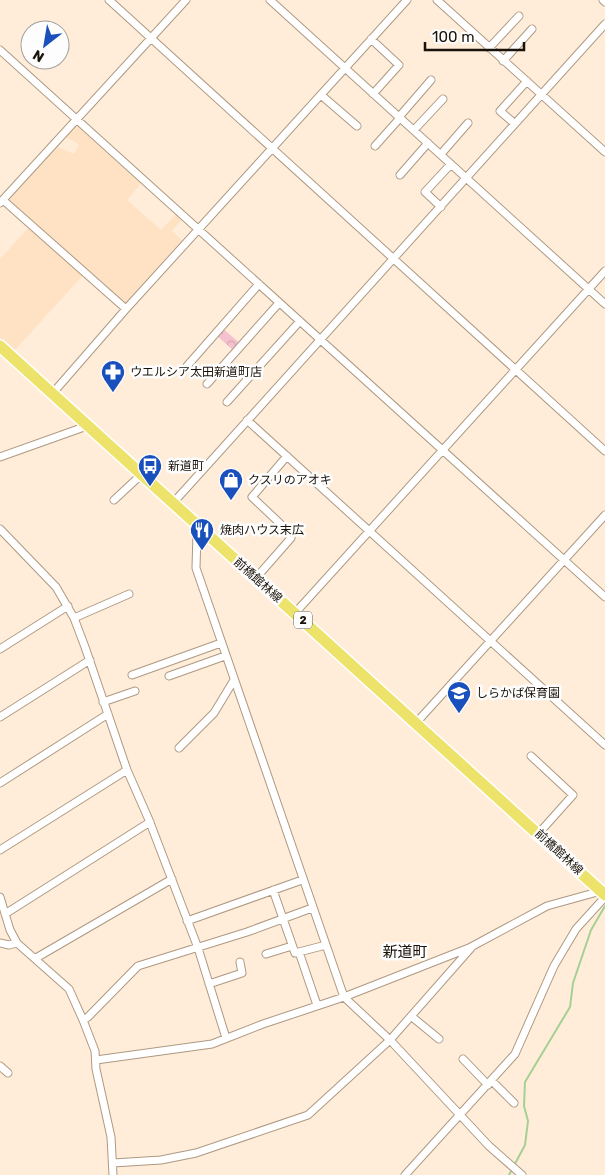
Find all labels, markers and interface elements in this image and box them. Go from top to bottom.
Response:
north arrow [20,20,70,70]
scale bar [425,20,524,52]
text: 100 m [432,28,474,46]
text: N [30,46,47,66]
pharmacy icon: ウエルシア太田新道町店 [100,359,126,393]
place label: ウエルシア太田新道町店 [130,365,262,379]
bus stop icon: 新道町 [137,453,163,487]
place label: 新道町 [168,459,204,473]
shop icon: クスリのアオキ [218,467,244,501]
place label: クスリのアオキ [248,473,332,487]
restaurant icon: 焼肉ハウス末広 [189,517,215,551]
place label: 焼肉ハウス末広 [220,523,304,537]
street label: 前橋館林線 [231,555,285,605]
road number: 2 [294,612,312,628]
school or university icon: しらかば保育園 [446,680,472,714]
place label: しらかば保育園 [476,686,560,700]
street label: 前橋館林線 [532,826,586,878]
district label: 新道町 [382,943,428,961]

